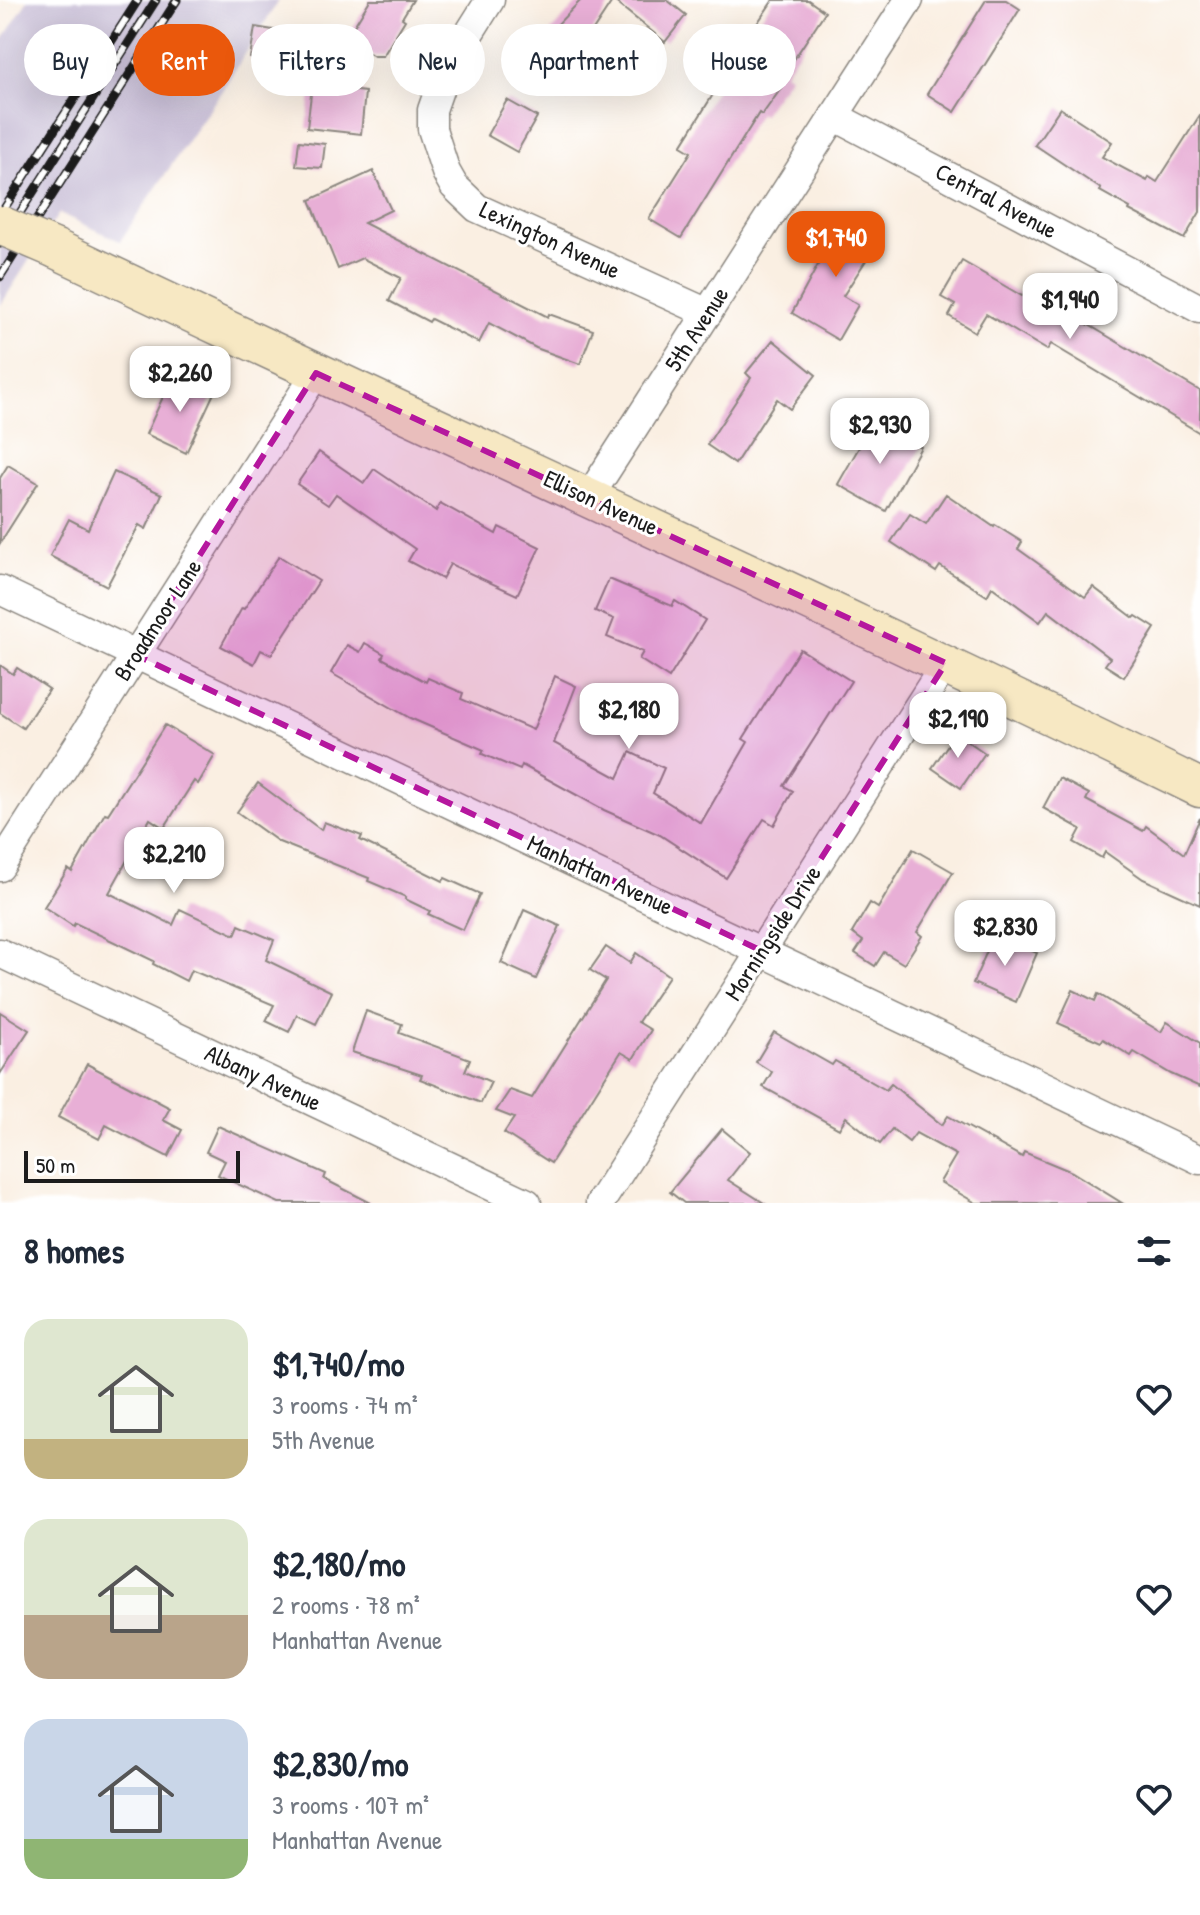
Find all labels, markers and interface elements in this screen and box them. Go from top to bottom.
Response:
chip: Buy [24,24,117,96]
chip: Rent [133,24,235,96]
chip: Filters [251,24,374,96]
chip: New [390,24,485,96]
chip: Apartment [501,24,667,96]
chip: House [683,24,796,96]
street label: Central Avenue [930,155,1063,246]
street label: Lexington Avenue [475,193,626,286]
pin: $1,740 [771,211,901,279]
text: $1,740 [805,219,867,254]
pin: $1,940 [1005,273,1135,341]
street label: 5th Avenue [657,280,736,377]
text: $1,940 [1041,281,1099,316]
pin: $2,260 [115,346,245,414]
text: $2,260 [148,354,212,389]
pin: $2,930 [815,398,945,466]
text: $2,930 [848,406,912,441]
street label: Ellison Avenue [539,462,664,543]
street label: Broadmoor Lane [106,552,209,686]
pin: $2,180 [564,683,694,751]
text: $2,180 [598,691,660,726]
pin: $2,190 [893,692,1023,760]
text: $2,190 [927,700,989,735]
street label: Manhattan Avenue [522,826,679,922]
pin: $2,210 [109,827,239,895]
text: $2,210 [142,835,206,870]
street label: Morningside Drive [716,858,828,1006]
pin: $2,830 [940,900,1070,968]
text: $2,830 [972,908,1038,943]
street label: Albany Avenue [200,1036,327,1118]
scale bar [24,1147,240,1183]
text: 50 m [36,1150,75,1180]
text: 8 homes [24,1228,124,1274]
icon: filters [1132,1229,1176,1273]
text: $1,740/mo [272,1341,404,1387]
icon: home [88,1351,184,1447]
icon: heart [1132,1377,1176,1421]
text: 3 rooms · 74 m² [272,1387,418,1422]
text: 5th Avenue [272,1422,375,1457]
text: $2,180/mo [272,1541,406,1587]
icon: home [88,1551,184,1647]
icon: heart [1132,1577,1176,1621]
text: 2 rooms · 78 m² [272,1587,420,1622]
text: Manhattan Avenue [272,1622,442,1657]
text: $2,830/mo [272,1741,408,1787]
icon: home [88,1751,184,1847]
icon: heart [1132,1777,1176,1821]
text: 3 rooms · 107 m² [272,1787,429,1822]
text: Manhattan Avenue [272,1822,442,1857]

